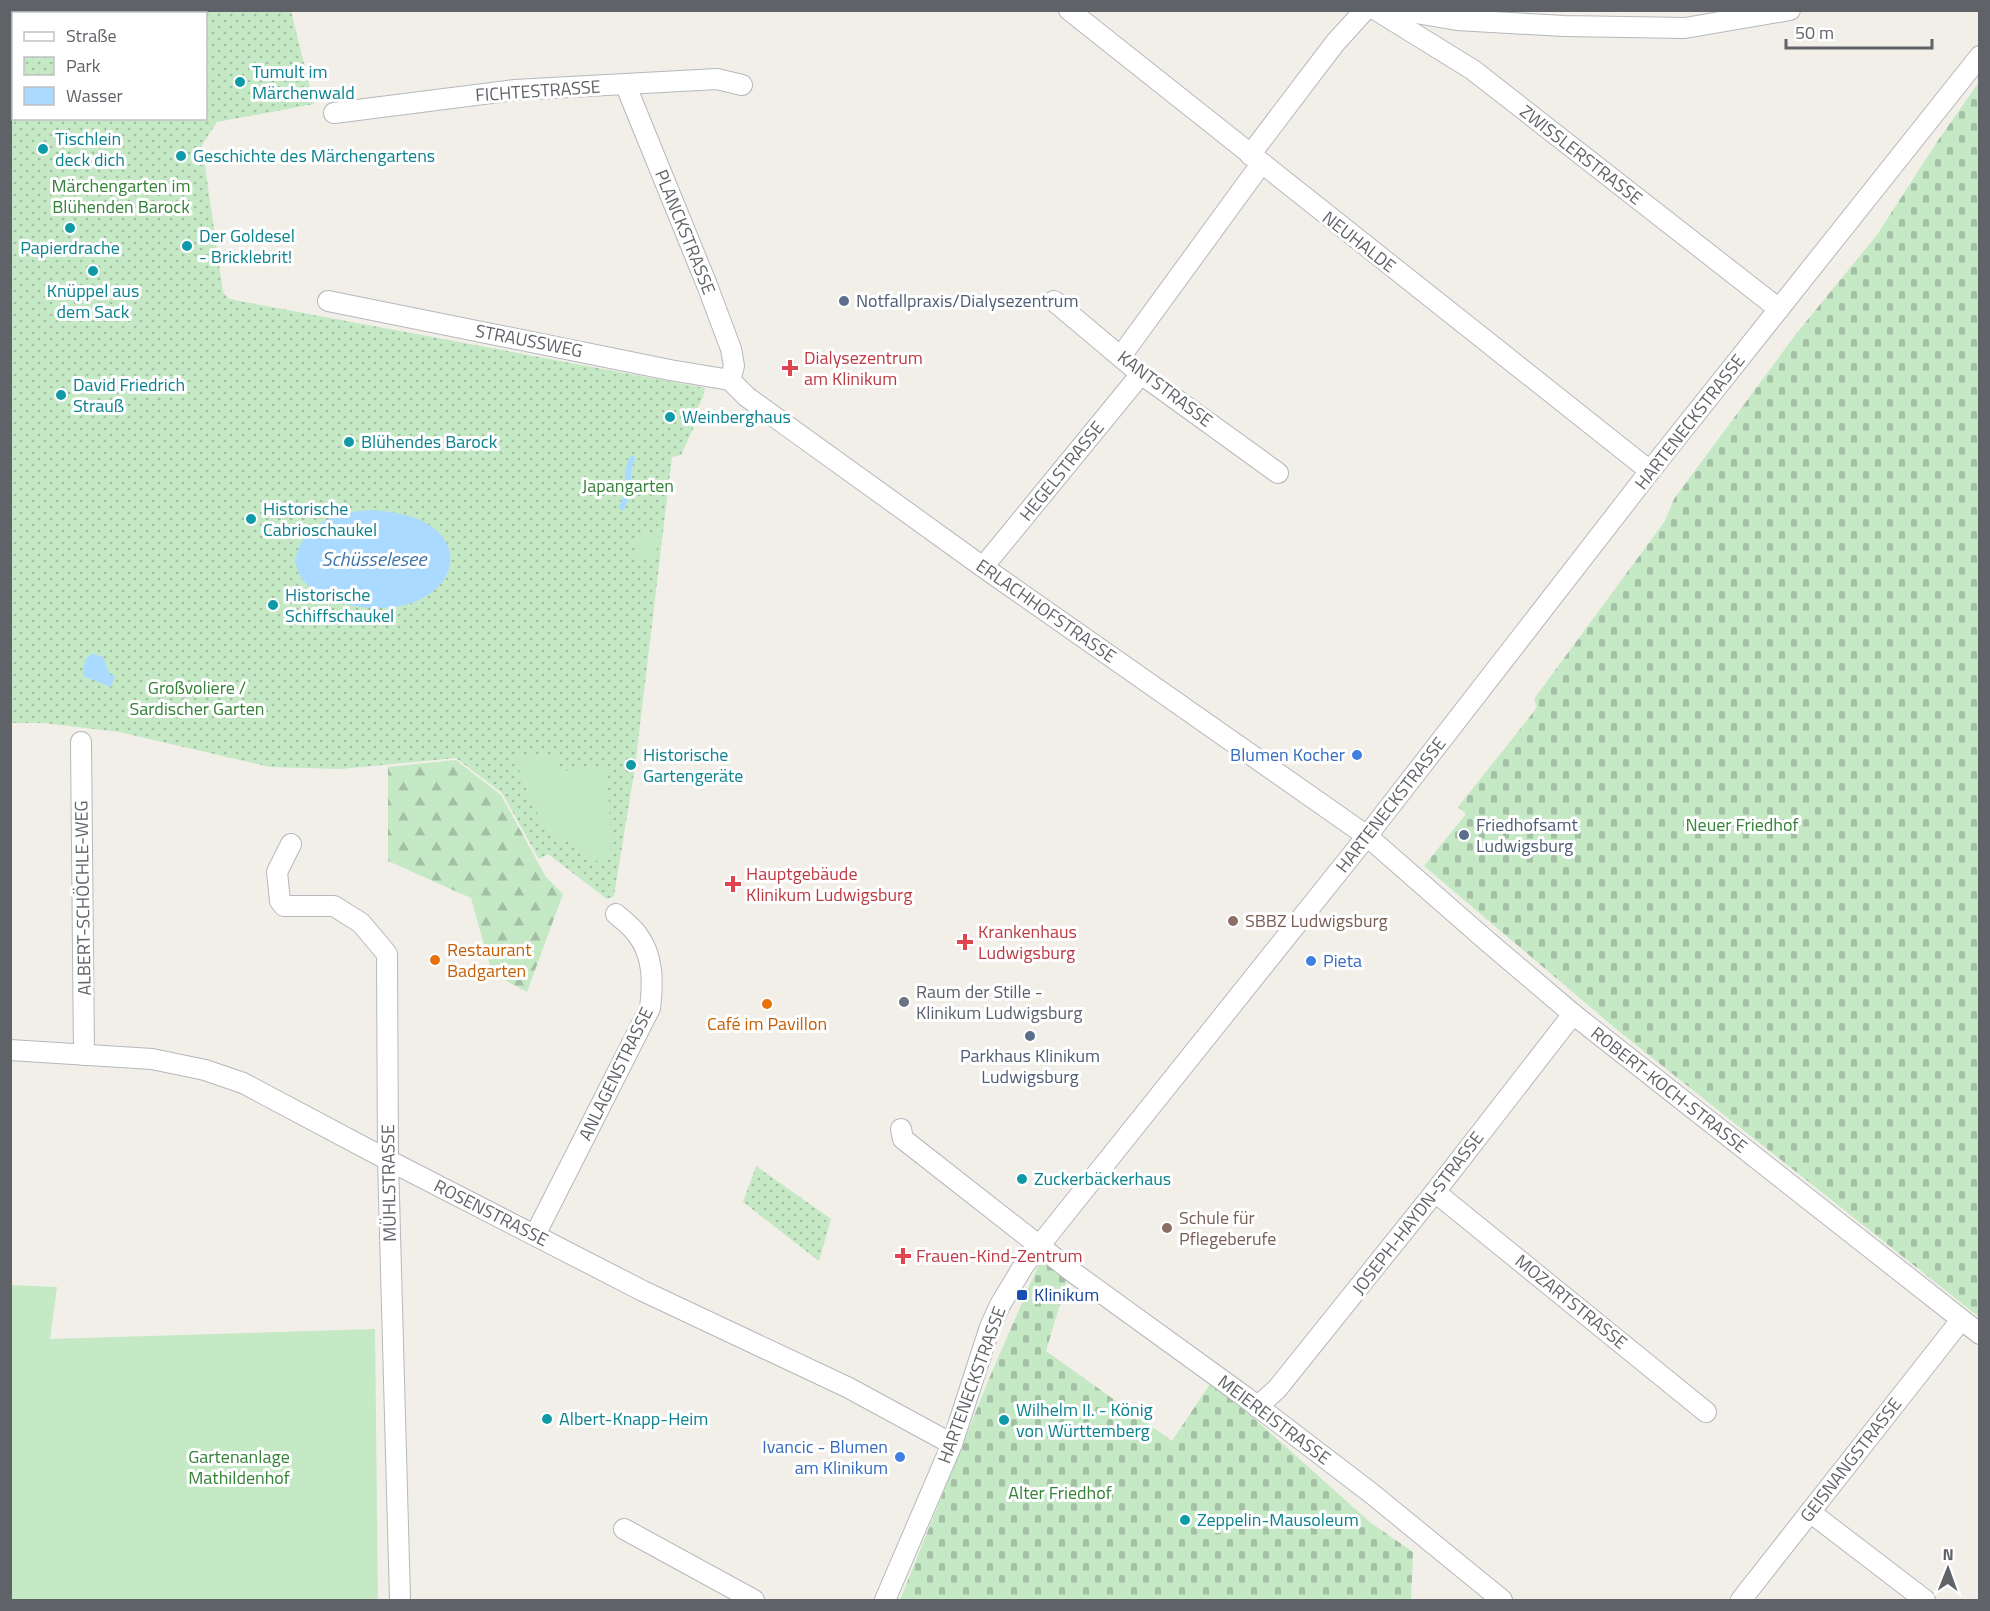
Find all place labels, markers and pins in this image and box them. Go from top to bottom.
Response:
place label: Tumult im Märchenwald [252,58,355,106]
marker: Tumult im Märchenwald [233,75,247,89]
place label: Tischlein deck dich [55,125,125,173]
marker: Tischlein deck dich [36,142,50,156]
place label: Geschichte des Märchengartens [193,142,435,169]
marker: Geschichte des Märchengartens [174,149,188,163]
marker: Papierdrache [63,221,77,235]
place label: Der Goldesel - Bricklebrit! [199,222,295,270]
place label: Papierdrache [20,234,120,261]
marker: Der Goldesel - Bricklebrit! [180,239,194,253]
marker: Knüppel aus dem Sack [86,264,100,278]
place label: Knüppel aus dem Sack [47,277,139,325]
place label: Notfallpraxis/Dialysezentrum [856,287,1078,314]
marker: Notfallpraxis/Dialysezentrum [837,294,851,308]
place label: Dialysezentrum am Klinikum [804,344,923,392]
marker: Dialysezentrum am Klinikum [781,359,799,377]
place label: David Friedrich Strauß [73,371,185,419]
marker: David Friedrich Strauß [54,388,68,402]
place label: Weinberghaus [682,403,791,430]
marker: Weinberghaus [663,410,677,424]
place label: Blühendes Barock [361,428,498,455]
marker: Blühendes Barock [342,435,356,449]
place label: Historische Cabrioschaukel [263,495,377,543]
marker: Historische Cabrioschaukel [244,512,258,526]
place label: Historische Schiffschaukel [285,581,394,629]
marker: Historische Schiffschaukel [266,598,280,612]
place label: Historische Gartengeräte [643,741,743,789]
place label: Blumen Kocher [1230,741,1345,768]
marker: Blumen Kocher [1350,748,1364,762]
marker: Historische Gartengeräte [624,758,638,772]
place label: Friedhofsamt Ludwigsburg [1476,811,1578,859]
marker: Friedhofsamt Ludwigsburg [1457,828,1471,842]
place label: Hauptgebäude Klinikum Ludwigsburg [746,860,912,908]
marker: Hauptgebäude Klinikum Ludwigsburg [724,875,742,893]
place label: SBBZ Ludwigsburg [1245,907,1388,934]
marker: SBBZ Ludwigsburg [1226,914,1240,928]
place label: Krankenhaus Ludwigsburg [978,918,1077,966]
marker: Krankenhaus Ludwigsburg [956,933,974,951]
place label: Restaurant Badgarten [447,936,532,984]
place label: Pieta [1323,947,1362,974]
marker: Restaurant Badgarten [428,953,442,967]
marker: Pieta [1304,954,1318,968]
place label: Raum der Stille - Klinikum Ludwigsburg [916,978,1082,1026]
marker: Raum der Stille - Klinikum Ludwigsburg [897,995,911,1009]
marker: Café im Pavillon [760,997,774,1011]
place label: Café im Pavillon [707,1010,827,1037]
marker: Parkhaus Klinikum Ludwigsburg [1023,1029,1037,1043]
place label: Parkhaus Klinikum Ludwigsburg [960,1042,1100,1090]
place label: Zuckerbäckerhaus [1034,1165,1171,1192]
marker: Zuckerbäckerhaus [1015,1172,1029,1186]
place label: Schule für Pflegeberufe [1179,1204,1276,1252]
marker: Schule für Pflegeberufe [1160,1221,1174,1235]
place label: Frauen-Kind-Zentrum [916,1242,1083,1269]
marker: Frauen-Kind-Zentrum [894,1247,912,1265]
place label: Klinikum [1034,1281,1099,1308]
marker: Klinikum [1015,1288,1029,1302]
place label: Wilhelm II. - König von Württemberg [1016,1396,1153,1444]
place label: Albert-Knapp-Heim [559,1405,708,1432]
marker: Albert-Knapp-Heim [540,1412,554,1426]
marker: Wilhelm II. - König von Württemberg [997,1413,1011,1427]
place label: Ivancic - Blumen am Klinikum [762,1433,888,1481]
marker: Ivancic - Blumen am Klinikum [893,1450,907,1464]
place label: Zeppelin-Mausoleum [1197,1506,1359,1533]
marker: Zeppelin-Mausoleum [1178,1513,1192,1527]

